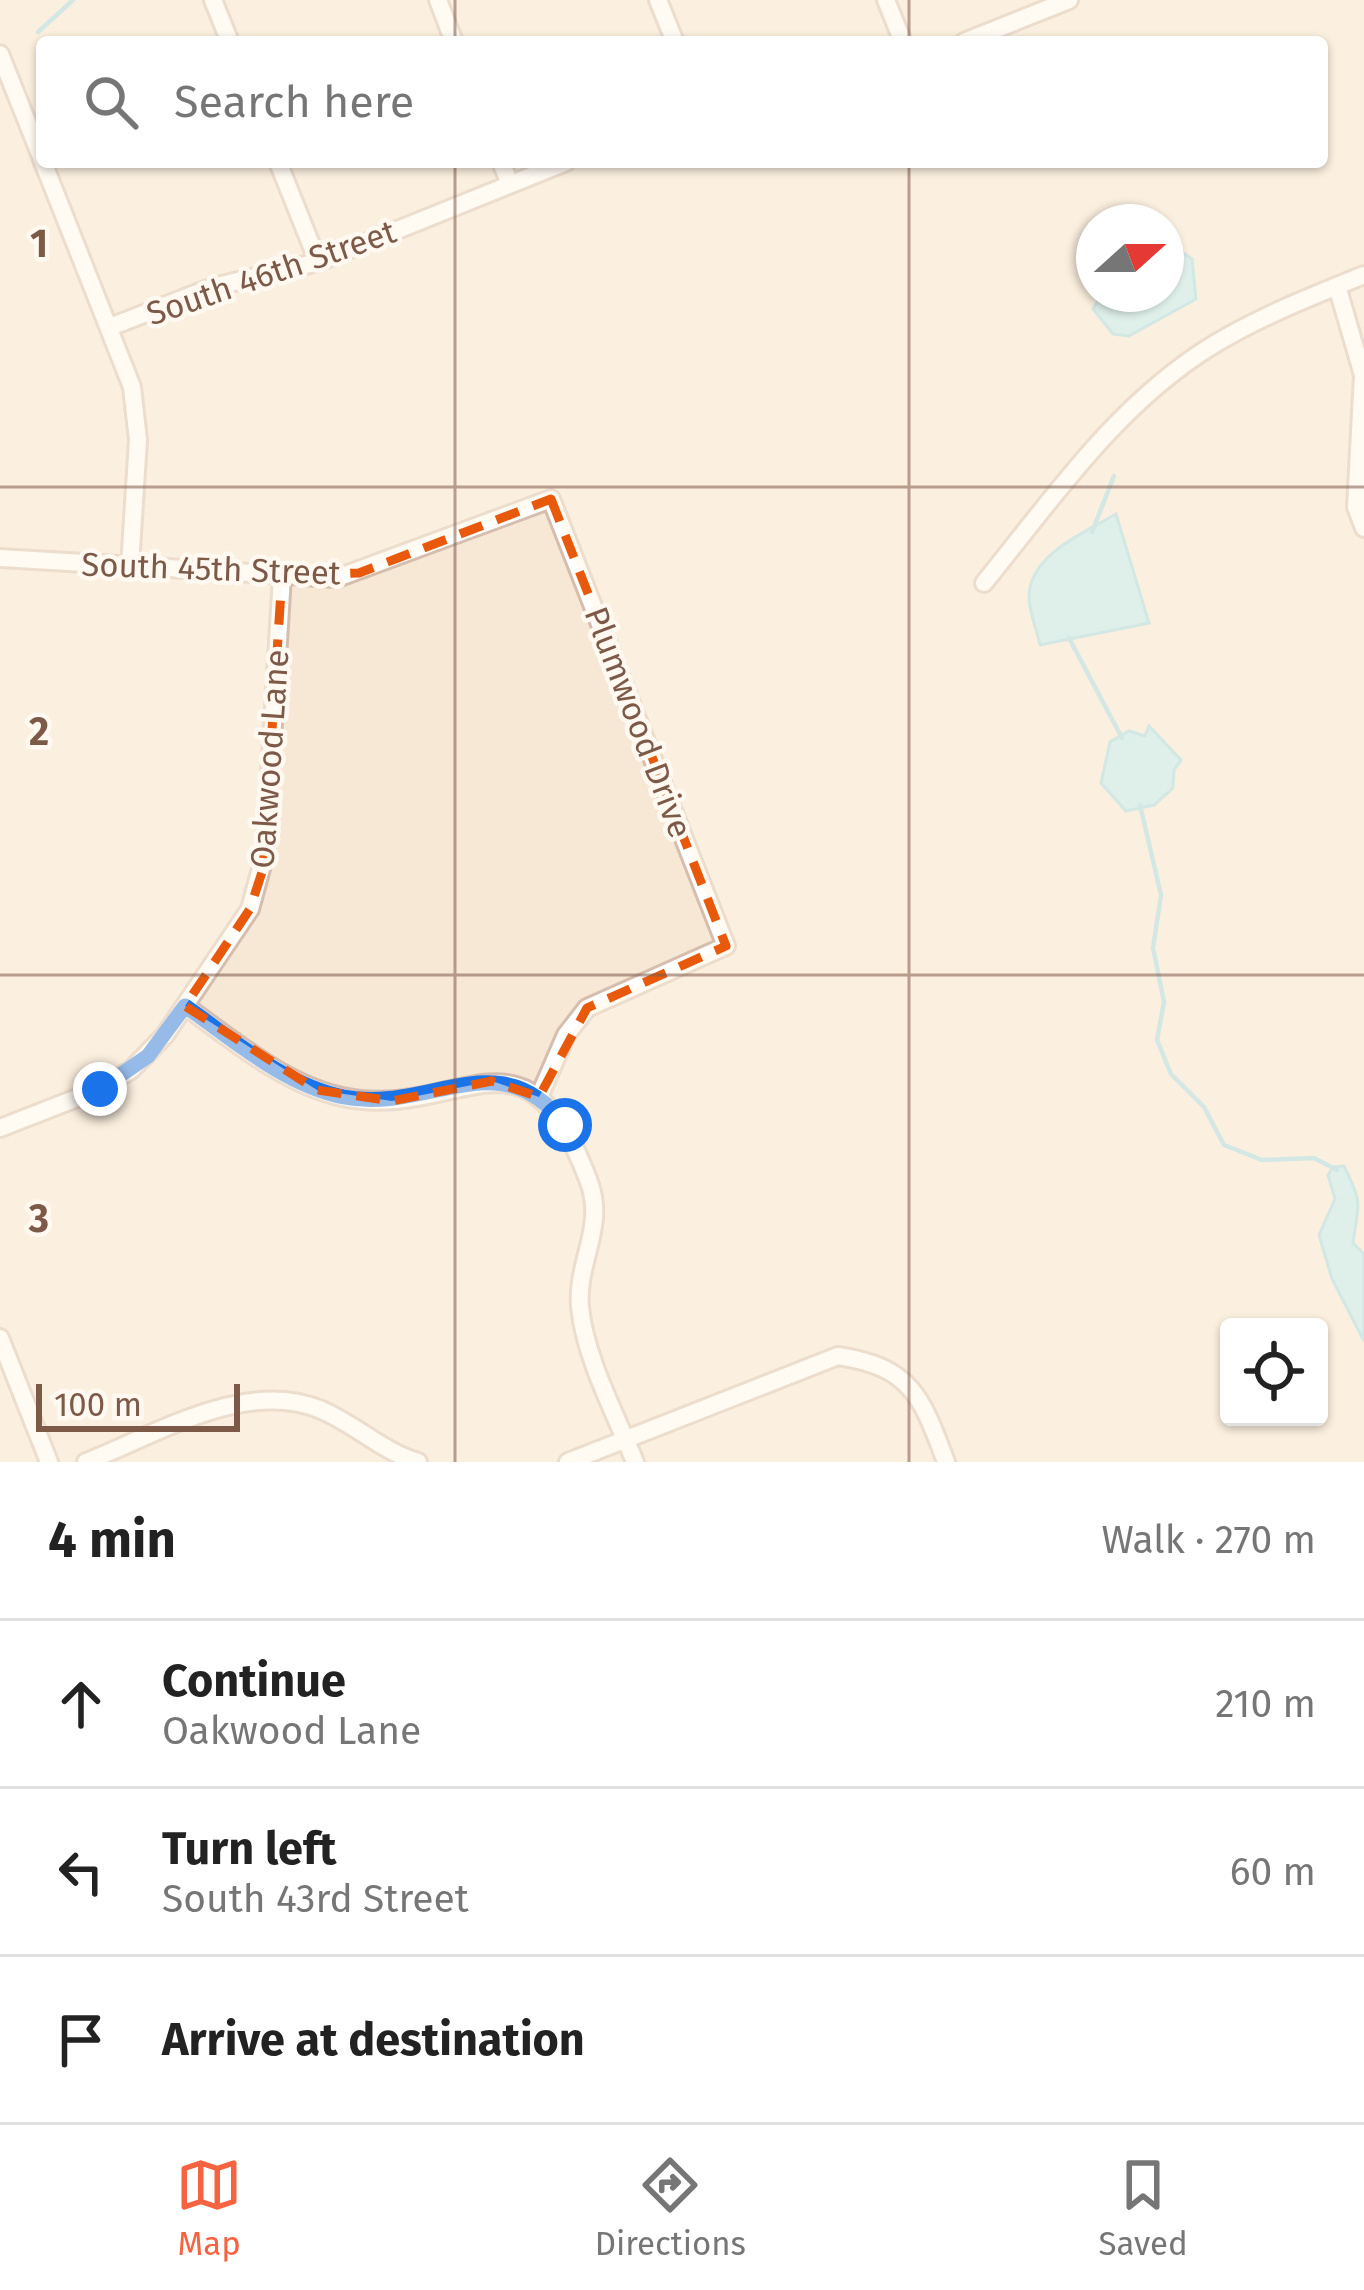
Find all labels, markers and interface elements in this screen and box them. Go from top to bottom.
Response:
search box [36,36,1328,168]
icon: search [78,69,144,135]
text: Search here [174,75,414,129]
north arrow [1076,204,1184,312]
street label: South 46th Street [141,212,401,334]
text: 1 [30,221,48,267]
street label: South 45th Street [81,544,341,594]
street label: Plumwood Drive [576,601,700,843]
street label: Oakwood Lane [242,648,298,870]
text: 2 [29,709,49,755]
route end [73,1062,127,1116]
route start [538,1098,592,1152]
text: 3 [28,1196,49,1242]
map controls [1220,1318,1328,1426]
button: locate [1220,1318,1328,1426]
scale bar [36,1378,240,1431]
text: 100 m [54,1385,142,1425]
text: 4 min [48,1509,176,1571]
text: Walk · 270 m [1101,1517,1316,1563]
text: Continue [162,1654,346,1708]
icon: ahead [48,1671,114,1737]
text: 210 m [1215,1681,1316,1727]
text: Oakwood Lane [162,1708,421,1754]
text: Turn left [162,1822,336,1876]
icon: left [48,1839,114,1905]
text: 60 m [1230,1849,1316,1895]
text: South 43rd Street [162,1876,469,1922]
icon: arrive [48,2007,114,2073]
text: Arrive at destination [162,2013,585,2067]
tab: Map [176,2152,242,2264]
tab: Directions [595,2152,746,2264]
tab: Saved [1098,2152,1188,2264]

